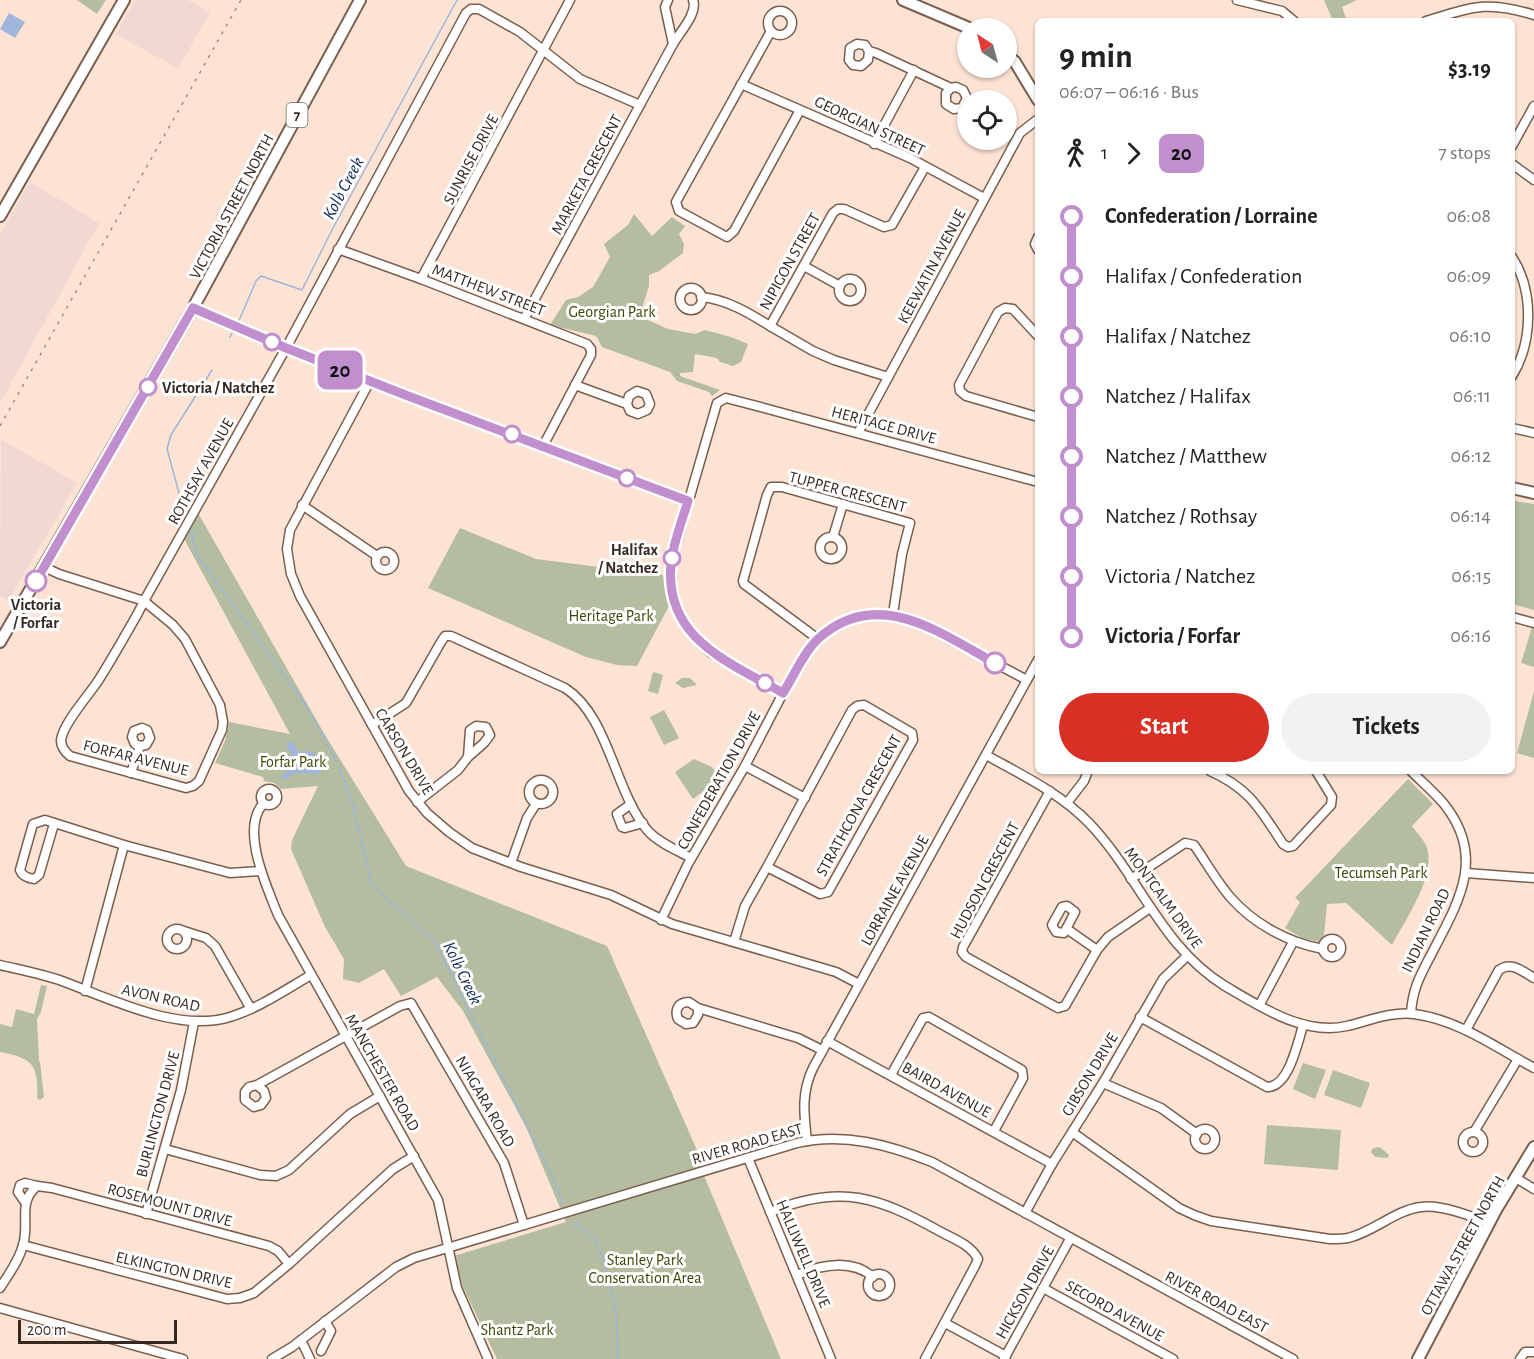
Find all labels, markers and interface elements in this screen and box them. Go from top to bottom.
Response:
north arrow [957,18,1017,78]
map controls [957,18,1017,150]
text: 9 min [1059,41,1133,74]
text: $3.19 [1448,58,1491,80]
text: 06:07 – 06:16 · Bus [1059,82,1199,102]
button: locate [957,90,1017,150]
street label: GEORGIAN STREET [812,93,927,159]
road number: 7 [286,103,308,127]
street label: SUNRISE DRIVE [440,112,501,207]
street label: MARKETA CRESCENT [549,112,625,237]
street label: VICTORIA STREET NORTH [187,131,277,282]
icon: walk [1059,137,1092,170]
icon: forward [1117,137,1150,170]
text: 1 [1101,143,1108,163]
text: 20 [1171,143,1192,164]
text: 7 stops [1438,143,1491,163]
water label: Kolb Creek [320,154,368,223]
text: Confederation / Lorraine [1105,205,1318,227]
text: 06:08 [1446,206,1491,226]
street label: KEEWATIN AVENUE [895,207,969,326]
street label: NIPIGON STREET [757,210,823,313]
street label: MATTHEW STREET [430,261,547,319]
text: Halifax / Confederation [1105,265,1302,287]
text: 06:09 [1447,266,1491,286]
park label: Georgian Park [569,304,656,320]
text: Halifax / Natchez [1105,325,1251,347]
text: 06:10 [1449,326,1491,346]
unlabelled marker [263,333,281,351]
line badge: 20 [313,350,367,389]
text: 20 [330,360,350,381]
marker: Victoria / Natchez [139,378,157,396]
place label: Victoria / Natchez [162,380,275,396]
text: Natchez / Halifax [1105,385,1251,407]
text: 06:11 [1453,386,1491,406]
street label: HERITAGE DRIVE [830,403,938,447]
street label: ROTHSAY AVENUE [165,416,237,527]
unlabelled marker [503,425,521,443]
text: Natchez / Matthew [1105,445,1267,467]
text: 06:12 [1450,446,1491,466]
unlabelled marker [618,469,636,487]
street label: TUPPER CRESCENT [787,469,908,515]
text: Natchez / Rothsay [1105,505,1257,527]
text: 06:14 [1450,506,1491,526]
place label: Halifax / Natchez [597,542,659,576]
marker: Halifax / Natchez [663,549,681,567]
text: Victoria / Natchez [1105,565,1255,587]
text: 06:15 [1451,566,1491,586]
marker: Victoria / Forfar [25,570,47,592]
place label: Victoria / Forfar [11,597,61,631]
park label: Heritage Park [569,608,654,624]
text: Victoria / Forfar [1105,625,1240,647]
text: 06:16 [1450,626,1491,646]
unlabelled marker [984,652,1006,674]
unlabelled marker [756,674,774,692]
button: Start [1059,693,1269,762]
button: Tickets [1281,693,1491,762]
street label: CARSON DRIVE [372,706,436,798]
street label: CONFEDERATION DRIVE [674,709,764,852]
street label: STRATHCONA CRESCENT [813,732,905,879]
street label: FORFAR AVENUE [82,737,190,779]
park label: Forfar Park [260,754,327,770]
street label: HUDSON CRESCENT [947,819,1022,941]
street label: LORRAINE AVENUE [858,833,932,948]
street label: MONTCALM DRIVE [1121,844,1205,951]
park label: Tecumseh Park [1335,865,1428,881]
street label: INDIAN ROAD [1399,886,1453,975]
water label: Kolb Creek [439,939,485,1008]
street label: AVON ROAD [120,981,201,1015]
street label: MANCHESTER ROAD [342,1011,422,1134]
street label: GIBSON DRIVE [1059,1030,1121,1119]
street label: BURLINGTON DRIVE [133,1049,183,1179]
street label: NIAGARA ROAD [453,1053,518,1150]
street label: BAIRD AVENUE [900,1059,994,1121]
street label: RIVER ROAD EAST [690,1120,804,1167]
street label: OTTAWA STREET NORTH [1418,1173,1508,1318]
street label: ROSEMOUNT DRIVE [106,1181,234,1229]
street label: HALLIWELL DRIVE [773,1197,833,1310]
street label: HICKSON DRIVE [993,1243,1057,1342]
street label: ELKINGTON DRIVE [114,1249,234,1291]
park label: Stanley Park Conservation Area [588,1252,702,1286]
street label: RIVER ROAD EAST [1162,1268,1271,1336]
street label: SECORD AVENUE [1063,1277,1167,1345]
scale bar [18,1317,177,1344]
text: 200 m [27,1322,67,1338]
park label: Shantz Park [480,1322,554,1338]

